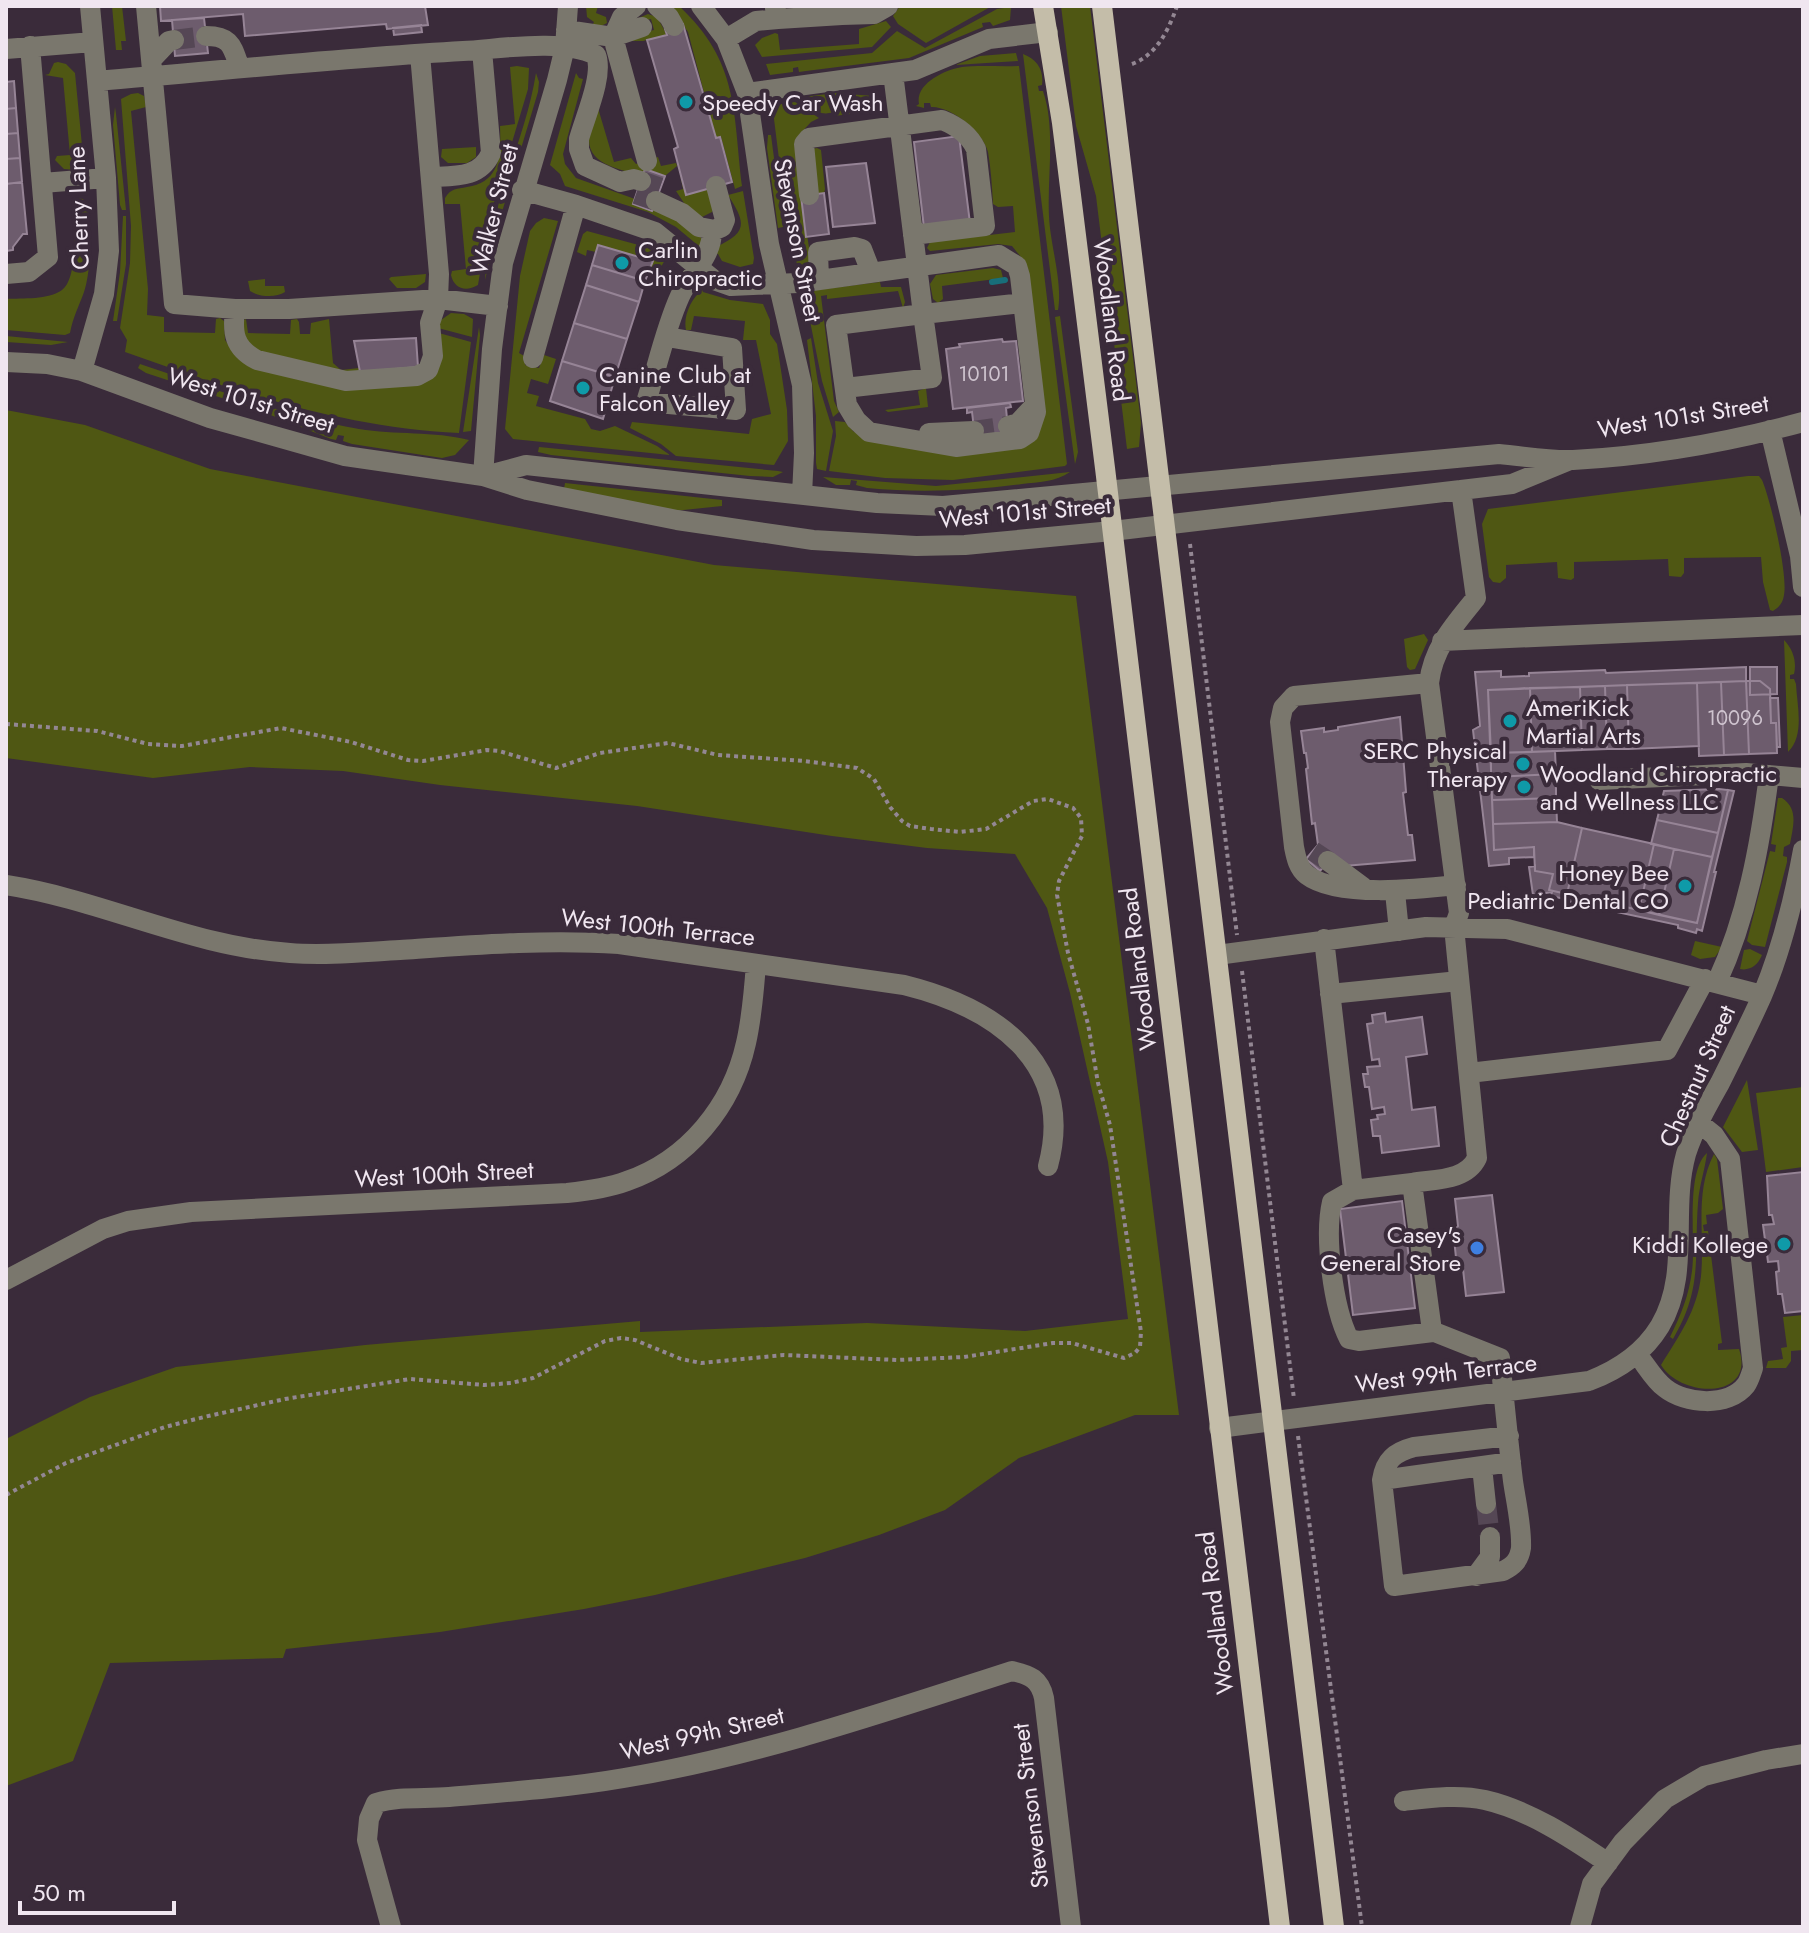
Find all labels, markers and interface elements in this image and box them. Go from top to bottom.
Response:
place label: Speedy Car Wash [702,85,884,120]
marker: Speedy Car Wash [677,93,695,111]
street label: Walker Street [461,140,527,278]
street label: Cherry Lane [58,146,98,270]
street label: Stevenson Street [765,155,831,325]
place label: Carlin Chiropractic [638,232,763,295]
street label: Woodland Road [1085,236,1139,404]
marker: Carlin Chiropractic [613,254,631,272]
place label: Canine Club at Falcon Valley [599,357,751,420]
street label: West 101st Street [163,358,339,442]
house number: 10101 [959,360,1010,389]
marker: Canine Club at Falcon Valley [574,379,592,397]
street label: West 101st Street [1595,385,1771,447]
street label: West 101st Street [937,487,1113,537]
place label: AmeriKick Martial Arts [1526,690,1641,753]
house number: 10096 [1707,704,1763,733]
marker: AmeriKick Martial Arts [1501,712,1519,730]
place label: SERC Physical Therapy [1363,733,1507,796]
marker: SERC Physical Therapy [1514,755,1532,773]
place label: Woodland Chiropractic and Wellness LLC [1540,756,1777,819]
marker: Woodland Chiropractic and Wellness LLC [1515,778,1533,796]
place label: Honey Bee Pediatric Dental CO [1467,855,1669,918]
marker: Honey Bee Pediatric Dental CO [1676,877,1694,895]
street label: Woodland Road [1111,885,1165,1053]
street label: West 100th Terrace [559,899,757,955]
street label: Chestnut Street [1650,999,1744,1153]
street label: West 100th Street [354,1152,535,1196]
place label: Casey's General Store [1320,1217,1461,1280]
place label: Kiddi Kollege [1632,1227,1768,1262]
marker: Kiddi Kollege [1775,1235,1793,1253]
marker: Casey's General Store [1468,1239,1486,1257]
street label: West 99th Terrace [1353,1344,1539,1402]
street label: Woodland Road [1188,1529,1242,1697]
street label: West 99th Street [617,1697,788,1769]
street label: Stevenson Street [1002,1721,1057,1890]
scale bar [20,1865,174,1915]
text: 50 m [32,1875,86,1910]

